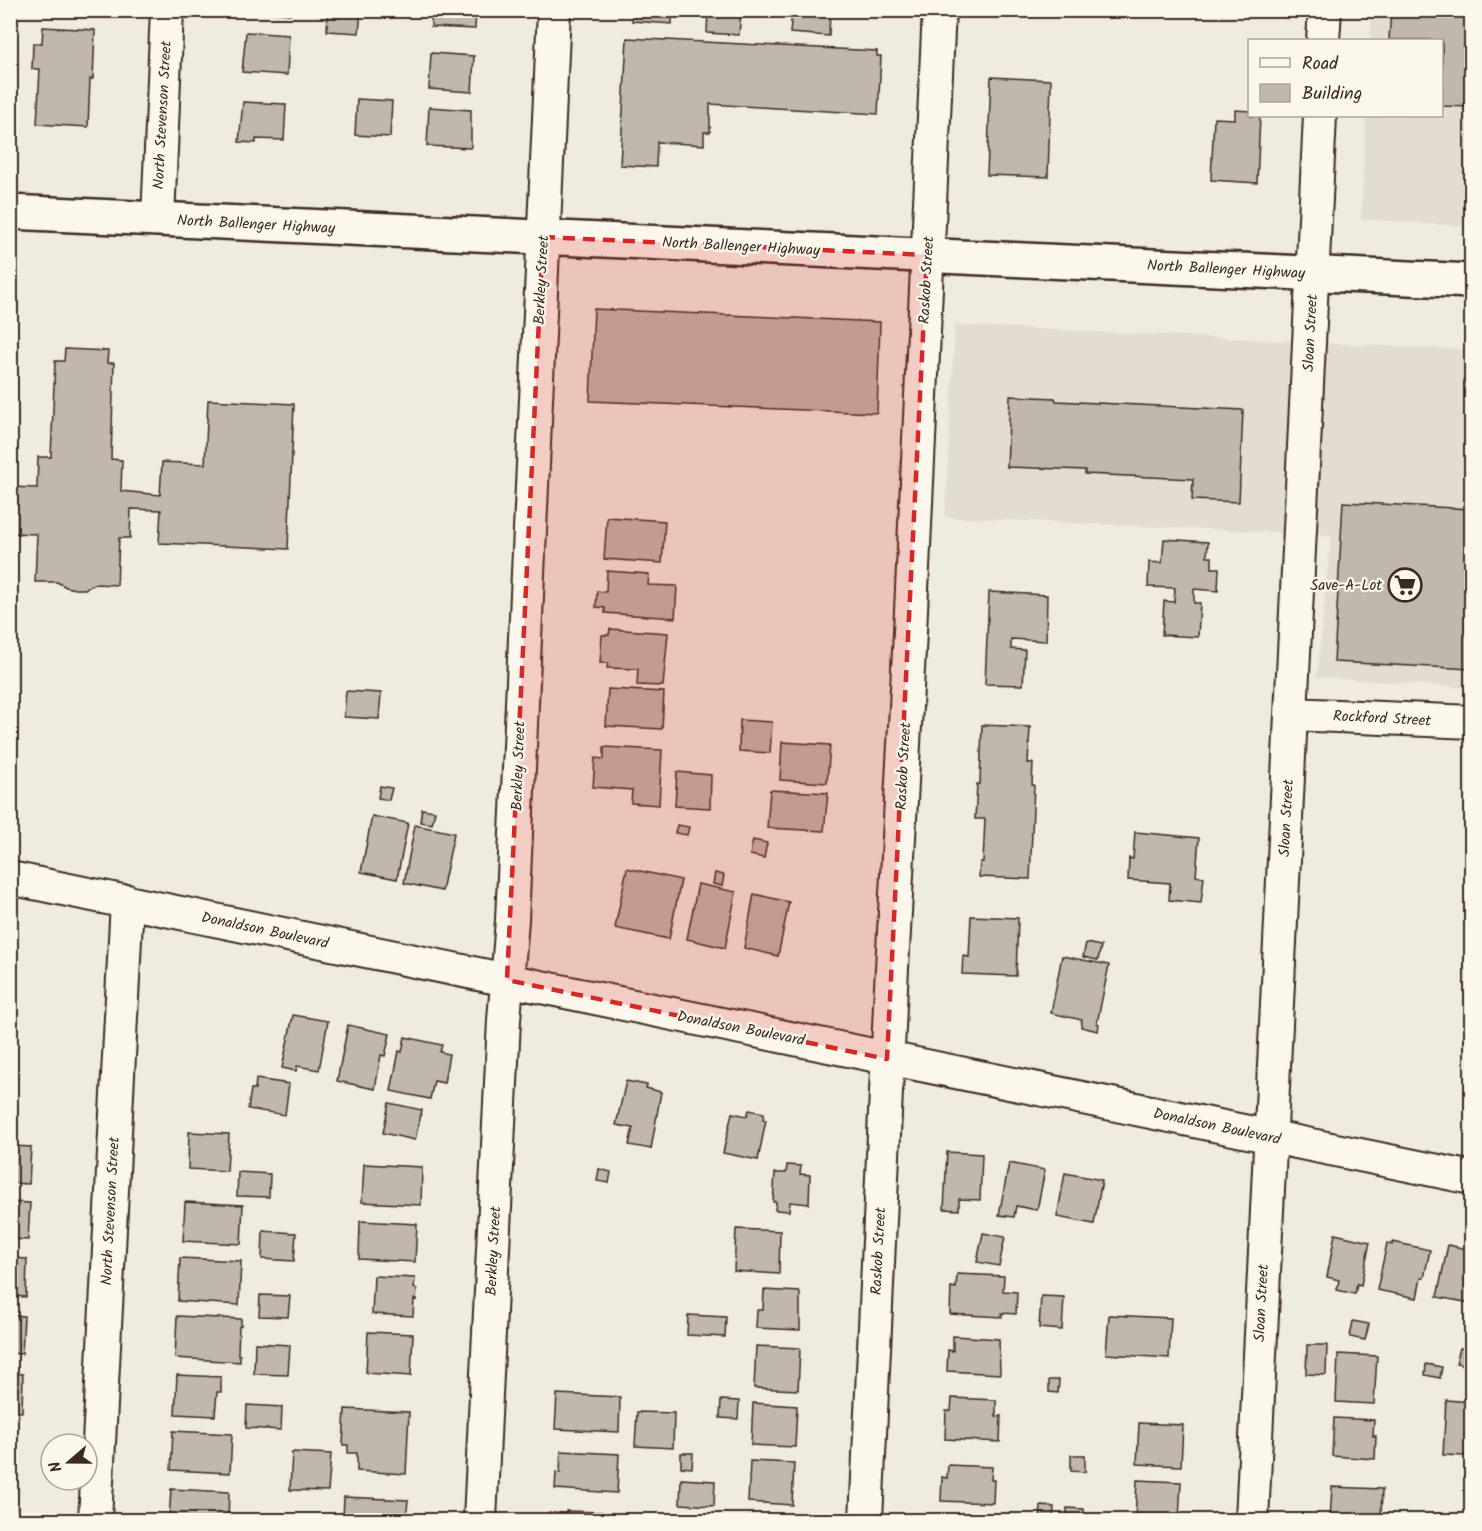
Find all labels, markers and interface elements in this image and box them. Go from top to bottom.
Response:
legend [1248,39,1443,117]
street label: North Stevenson Street [147,40,179,190]
text: Road [1302,50,1339,79]
text: Building [1302,80,1362,109]
street label: North Ballenger Highway [176,209,337,241]
street label: North Ballenger Highway [661,231,822,263]
street label: Berkley Street [528,234,556,326]
street label: Raskob Street [913,235,941,325]
street label: North Ballenger Highway [1146,254,1307,286]
street label: Sloan Street [1297,294,1325,372]
supermarket icon: Save-A-Lot [1387,567,1423,603]
place label: Save-A-Lot [1310,574,1382,598]
street label: Rockford Street [1332,704,1432,734]
street label: Berkley Street [505,721,533,811]
street label: Raskob Street [890,721,918,811]
street label: Sloan Street [1273,779,1301,857]
street label: Donaldson Boulevard [199,906,331,956]
street label: Donaldson Boulevard [675,1005,807,1053]
street label: Donaldson Boulevard [1151,1102,1283,1152]
street label: North Stevenson Street [95,1136,127,1286]
street label: Berkley Street [480,1205,508,1297]
street label: Raskob Street [865,1206,893,1296]
street label: Sloan Street [1248,1264,1276,1342]
north arrow [39,1432,99,1492]
text: N [43,1458,70,1476]

